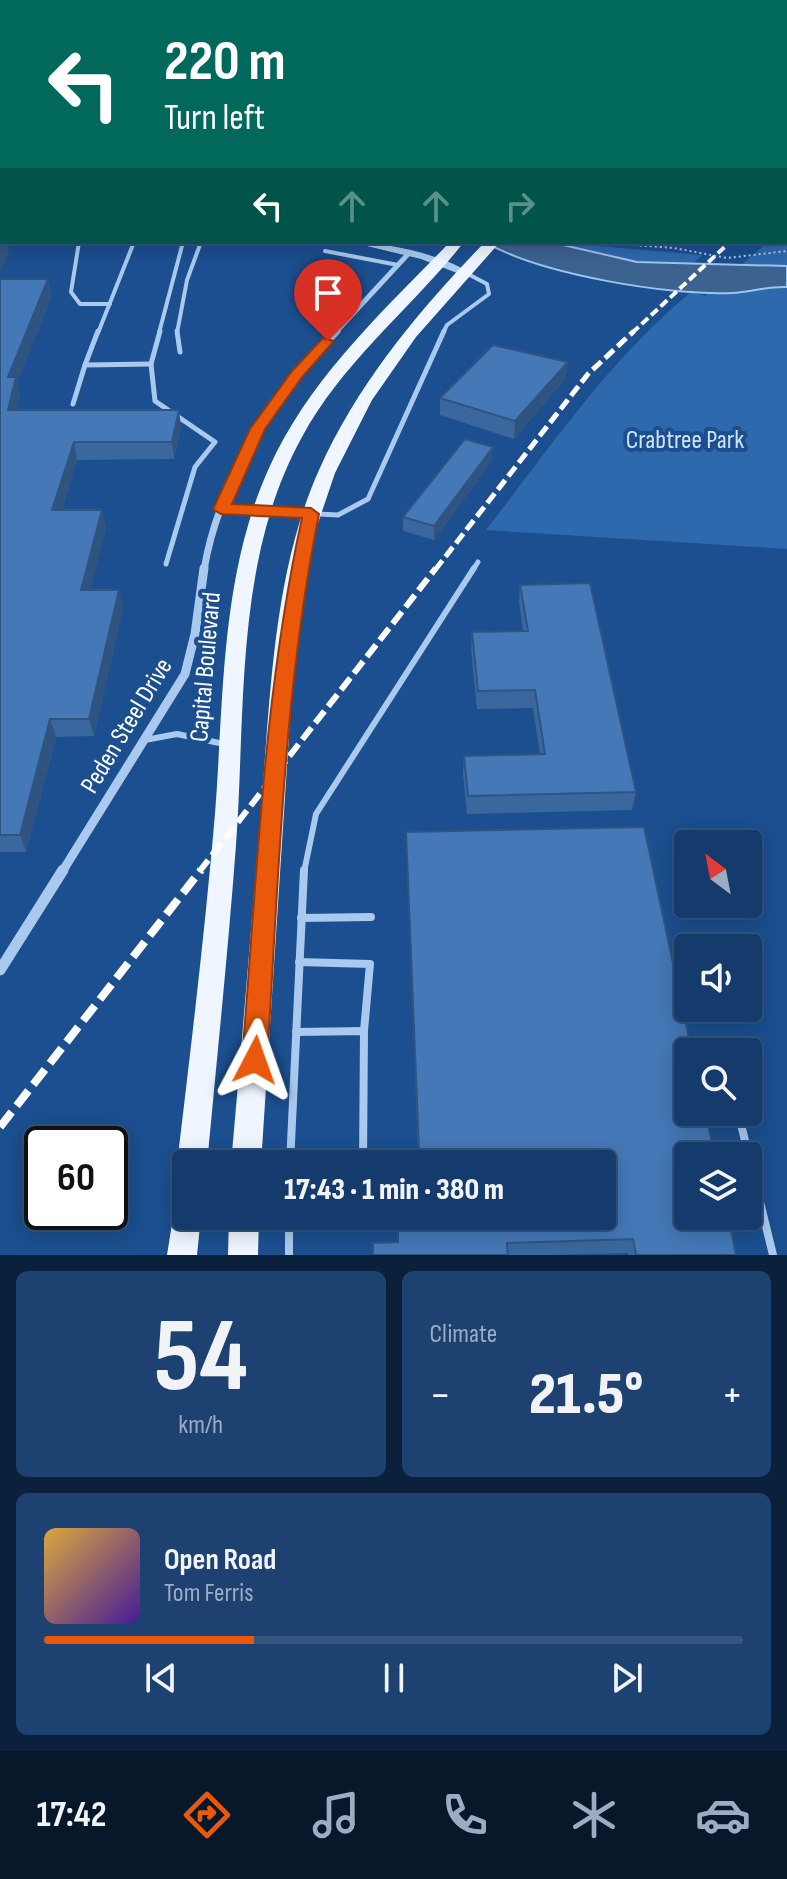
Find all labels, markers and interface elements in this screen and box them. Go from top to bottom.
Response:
text: 220 m [164,29,286,96]
icon: left [32,32,136,136]
text: Turn left [164,97,265,140]
icon: left [246,184,290,228]
icon: ahead [330,184,374,228]
icon: ahead [414,184,458,228]
icon: right [498,184,542,228]
pin [294,259,362,341]
icon: arrive [306,271,350,315]
park label: Crabtree Park [626,425,744,456]
street label: Capital Boulevard [184,591,228,743]
street label: Peden Steel Drive [75,653,179,799]
north arrow [674,830,762,918]
map controls [674,830,762,1230]
button: sound [674,934,762,1022]
position arrow [213,1018,297,1102]
button: search [674,1038,762,1126]
speed limit sign: 60 [24,1126,128,1230]
button: layers [674,1142,762,1230]
text: 17:43 · 1 min · 380 m [284,1172,504,1208]
text: 54 [154,1295,248,1420]
text: Climate [430,1319,497,1350]
text: 21.5° [529,1359,643,1431]
text: − [430,1369,451,1422]
text: + [721,1369,743,1422]
text: km/h [178,1410,223,1441]
text: Open Road [164,1542,276,1578]
text: Tom Ferris [164,1578,254,1609]
icon: previous [139,1656,183,1700]
icon: pause [372,1656,416,1700]
icon: next [605,1656,649,1700]
icon: directions [179,1787,235,1843]
icon: music [308,1787,364,1843]
icon: phone [437,1787,493,1843]
icon: climate [566,1787,622,1843]
icon: car [695,1787,751,1843]
text: 17:42 [36,1794,106,1837]

